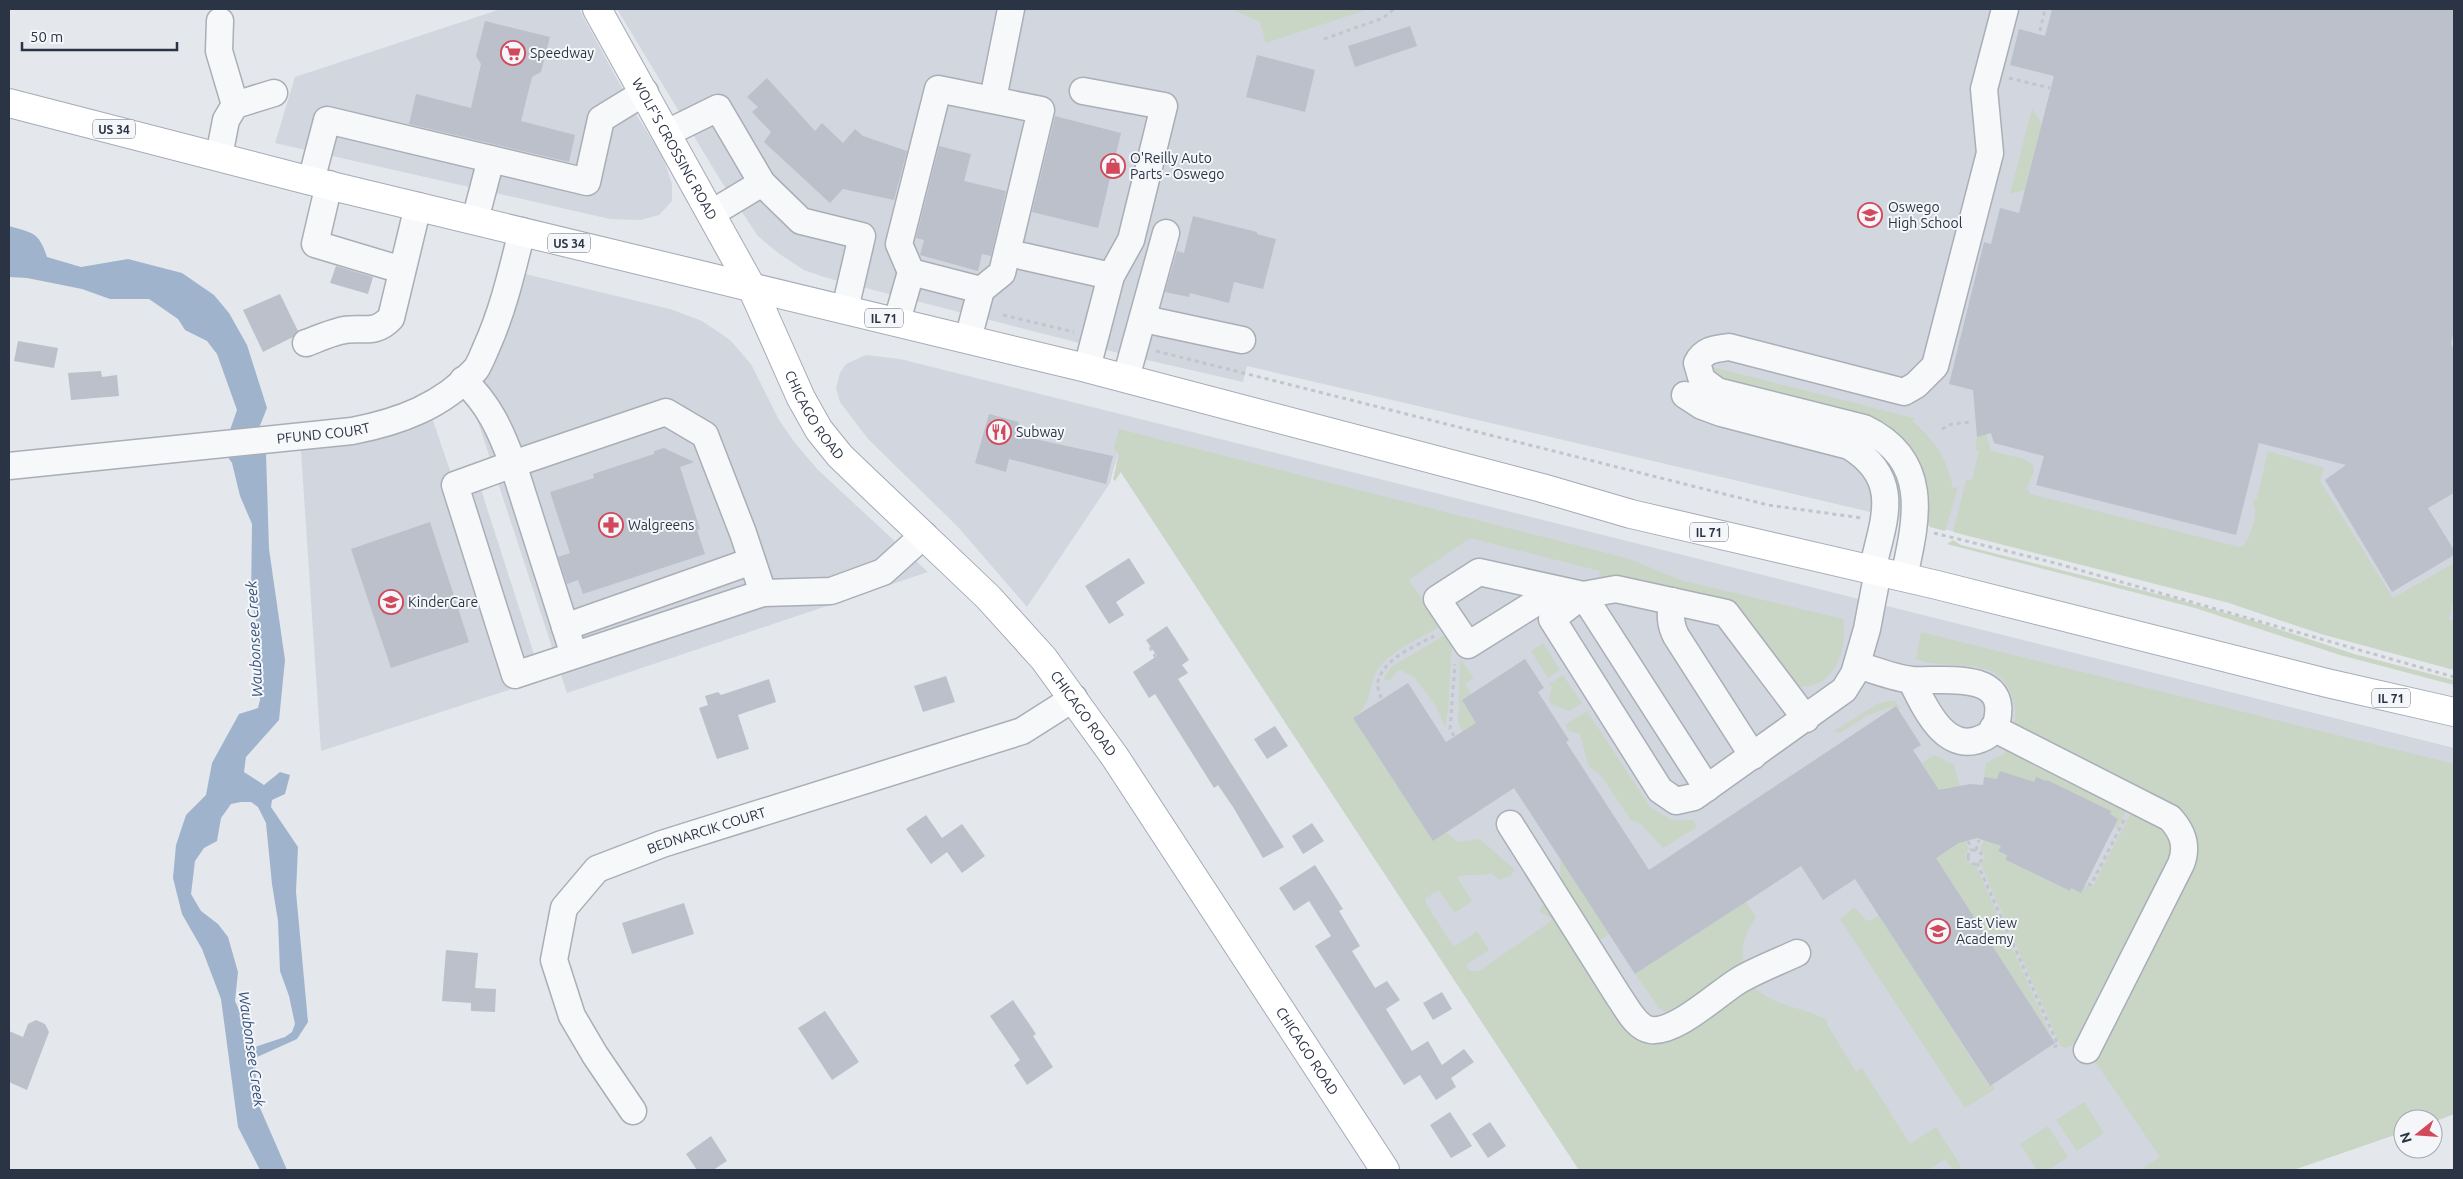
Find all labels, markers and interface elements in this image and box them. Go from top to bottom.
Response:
scale bar [22,20,178,52]
text: 50 m [30,28,63,45]
supermarket icon: Speedway [500,40,526,66]
place label: Speedway [530,45,594,61]
street label: WOLF'S CROSSING ROAD [629,75,721,223]
road number: US 34 [93,120,135,138]
place label: O'Reilly Auto Parts - Oswego [1130,150,1225,182]
shop icon: O'Reilly Auto Parts - Oswego [1100,153,1126,179]
place label: Oswego High School [1888,199,1963,231]
school or university icon: Oswego High School [1857,202,1883,228]
road number: US 34 [548,234,590,252]
road number: IL 71 [865,308,903,328]
street label: CHICAGO ROAD [782,368,848,463]
street label: PFUND COURT [276,419,372,447]
restaurant icon: Subway [986,419,1012,445]
place label: Subway [1016,424,1065,440]
pharmacy icon: Walgreens [598,512,624,538]
place label: Walgreens [628,517,694,533]
road number: IL 71 [1690,522,1728,542]
water label: Waubonsee Creek [242,580,266,698]
school or university icon: KinderCare [378,589,404,615]
place label: KinderCare [408,594,478,610]
street label: CHICAGO ROAD [1047,668,1120,759]
road number: IL 71 [2372,688,2410,708]
street label: BEDNARCIK COURT [645,804,768,857]
place label: East View Academy [1956,915,2017,947]
school or university icon: East View Academy [1925,918,1951,944]
water label: Waubonsee Creek [235,990,269,1108]
street label: CHICAGO ROAD [1273,1004,1342,1098]
north arrow [2393,1109,2443,1159]
text: N [2396,1130,2415,1145]

